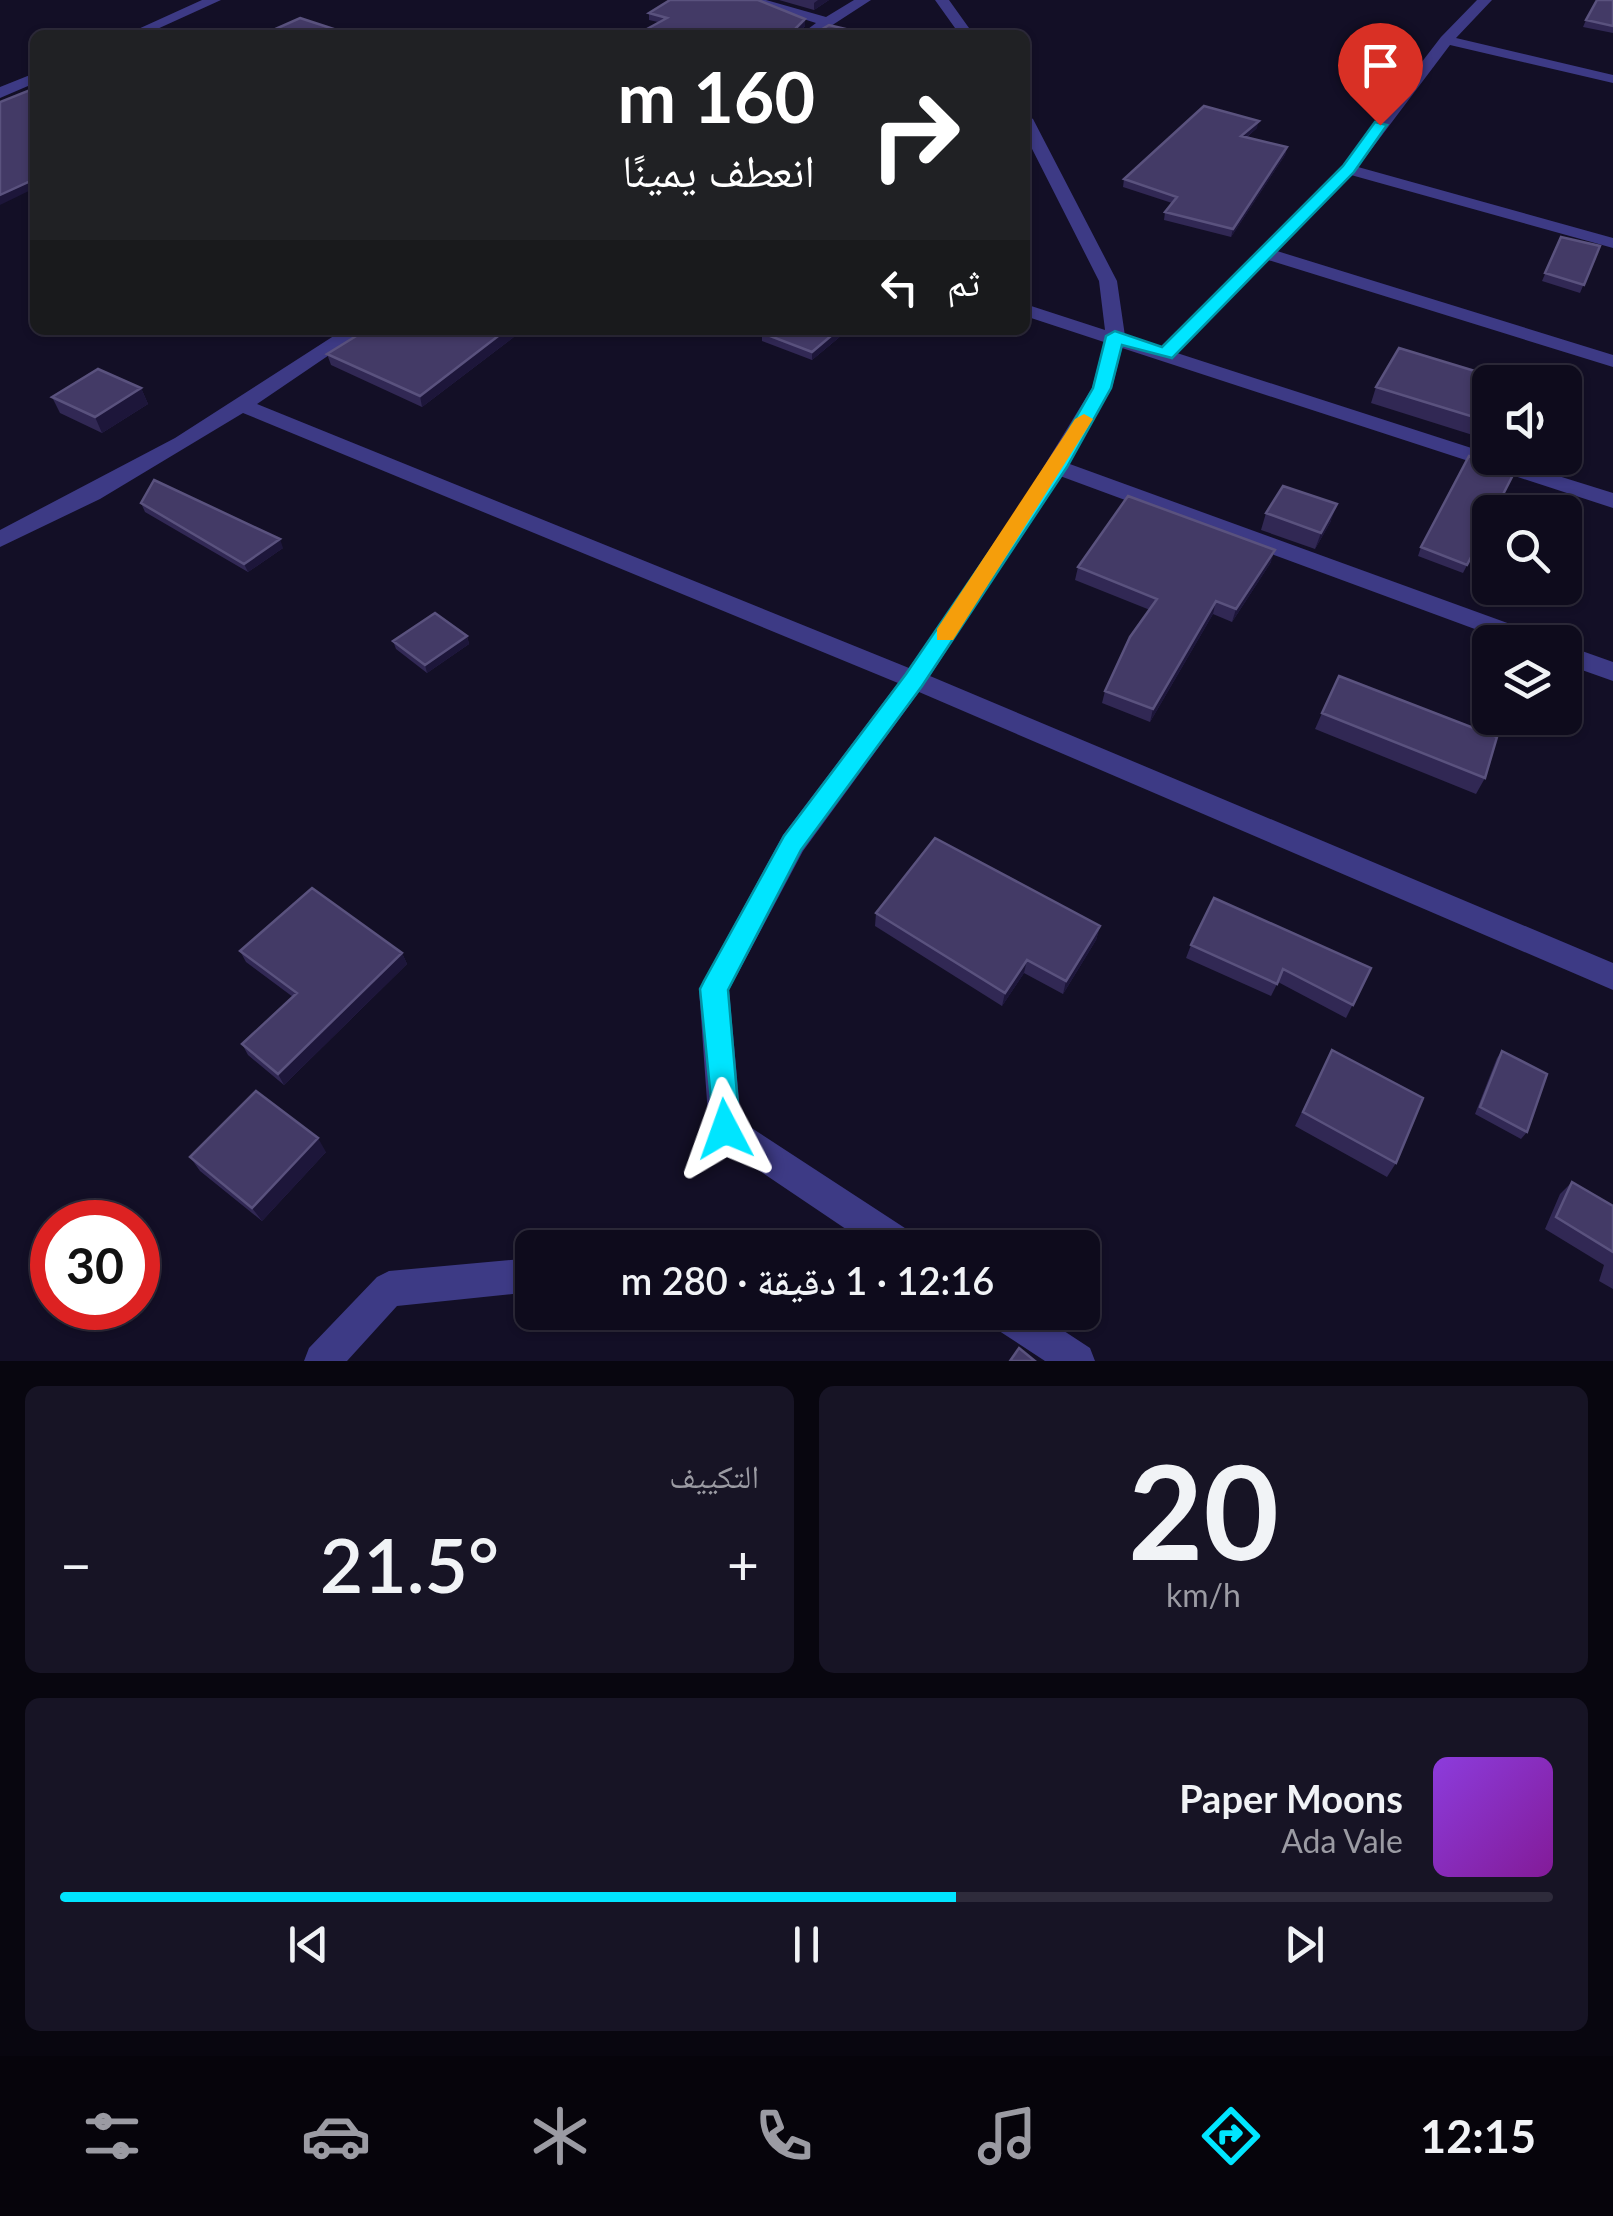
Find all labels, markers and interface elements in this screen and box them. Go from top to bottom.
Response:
pin [1338,23,1423,126]
icon: arrive [1353,38,1408,93]
text: 160 m [618,54,815,138]
icon: right [850,70,980,200]
text: انعطف يمينًا [622,143,815,197]
text: ثم [947,258,980,304]
icon: left [872,260,927,315]
map controls [1472,365,1582,735]
button: sound [1472,365,1582,475]
button: search [1472,495,1582,605]
button: layers [1472,625,1582,735]
position arrow [673,1077,777,1181]
speed limit sign: 30 [30,1200,160,1330]
text: 12:16 · 1 دقيقة · 280 m [621,1257,994,1303]
text: 20 [1128,1432,1279,1588]
text: التكييف [669,1456,759,1495]
text: 21.5° [320,1519,499,1609]
text: − [60,1531,92,1597]
text: + [727,1531,759,1597]
text: km/h [1166,1575,1241,1614]
text: Paper Moons [1179,1775,1403,1821]
text: Ada Vale [1281,1821,1403,1860]
icon: previous [281,1917,336,1972]
icon: pause [779,1917,834,1972]
icon: next [1277,1917,1332,1972]
icon: filters [77,2101,147,2171]
icon: car [301,2101,371,2171]
icon: climate [525,2101,595,2171]
icon: phone [749,2101,819,2171]
icon: music [972,2101,1042,2171]
icon: directions [1196,2101,1266,2171]
text: 12:15 [1420,2109,1536,2163]

